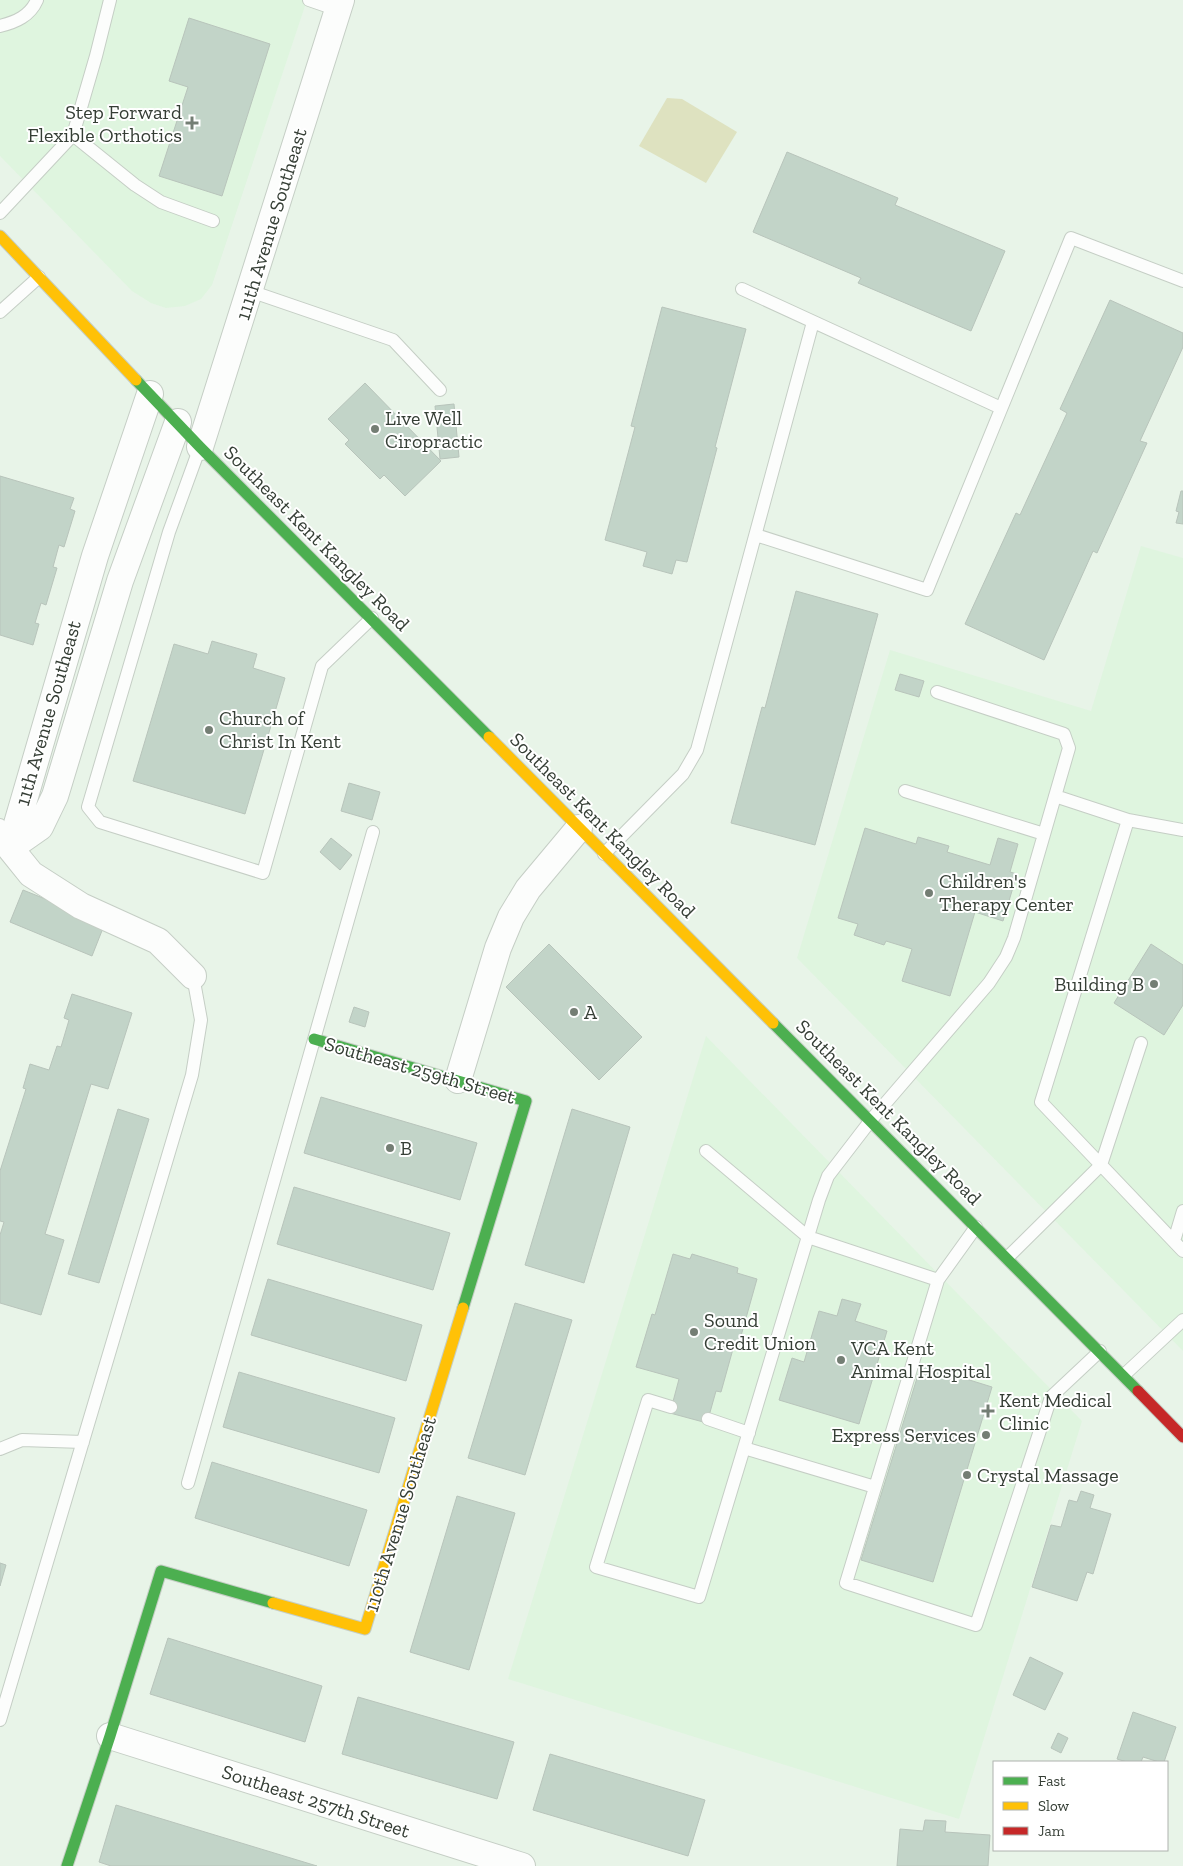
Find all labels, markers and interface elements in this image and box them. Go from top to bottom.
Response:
place label: Step Forward Flexible Orthotics [28,100,182,147]
marker: Step Forward Flexible Orthotics [186,117,198,129]
street label: 111th Avenue Southeast [230,125,312,323]
place label: Live Well Ciropractic [385,406,483,453]
marker: Live Well Ciropractic [369,423,381,435]
street label: Southeast Kent Kangley Road [219,440,415,636]
street label: 11th Avenue Southeast [10,617,86,808]
place label: Church of Christ In Kent [219,706,342,753]
marker: Church of Christ In Kent [203,724,215,736]
street label: Southeast Kent Kangley Road [505,727,701,923]
place label: Children's Therapy Center [939,869,1074,916]
marker: Children's Therapy Center [923,887,935,899]
place label: Building B [1054,972,1144,996]
marker: Building B [1148,978,1160,990]
place label: A [584,1000,598,1024]
marker: A [568,1006,580,1018]
street label: Southeast Kent Kangley Road [791,1014,987,1210]
street label: Southeast 259th Street [322,1031,519,1109]
place label: B [400,1136,412,1160]
marker: B [384,1142,396,1154]
place label: Sound Credit Union [704,1308,816,1355]
marker: Sound Credit Union [688,1326,700,1338]
place label: VCA Kent Animal Hospital [850,1336,990,1383]
marker: VCA Kent Animal Hospital [835,1354,847,1366]
place label: Kent Medical Clinic [999,1388,1112,1435]
marker: Kent Medical Clinic [981,1404,995,1418]
street label: 110th Avenue Southeast [359,1413,441,1615]
place label: Express Services [831,1423,976,1447]
marker: Express Services [980,1429,992,1441]
place label: Crystal Massage [977,1463,1119,1487]
marker: Crystal Massage [961,1469,973,1481]
street label: Southeast 257th Street [219,1759,414,1843]
legend [993,1761,1168,1851]
text: Fast [1038,1772,1066,1790]
text: Slow [1038,1797,1070,1815]
text: Jam [1038,1822,1065,1840]

